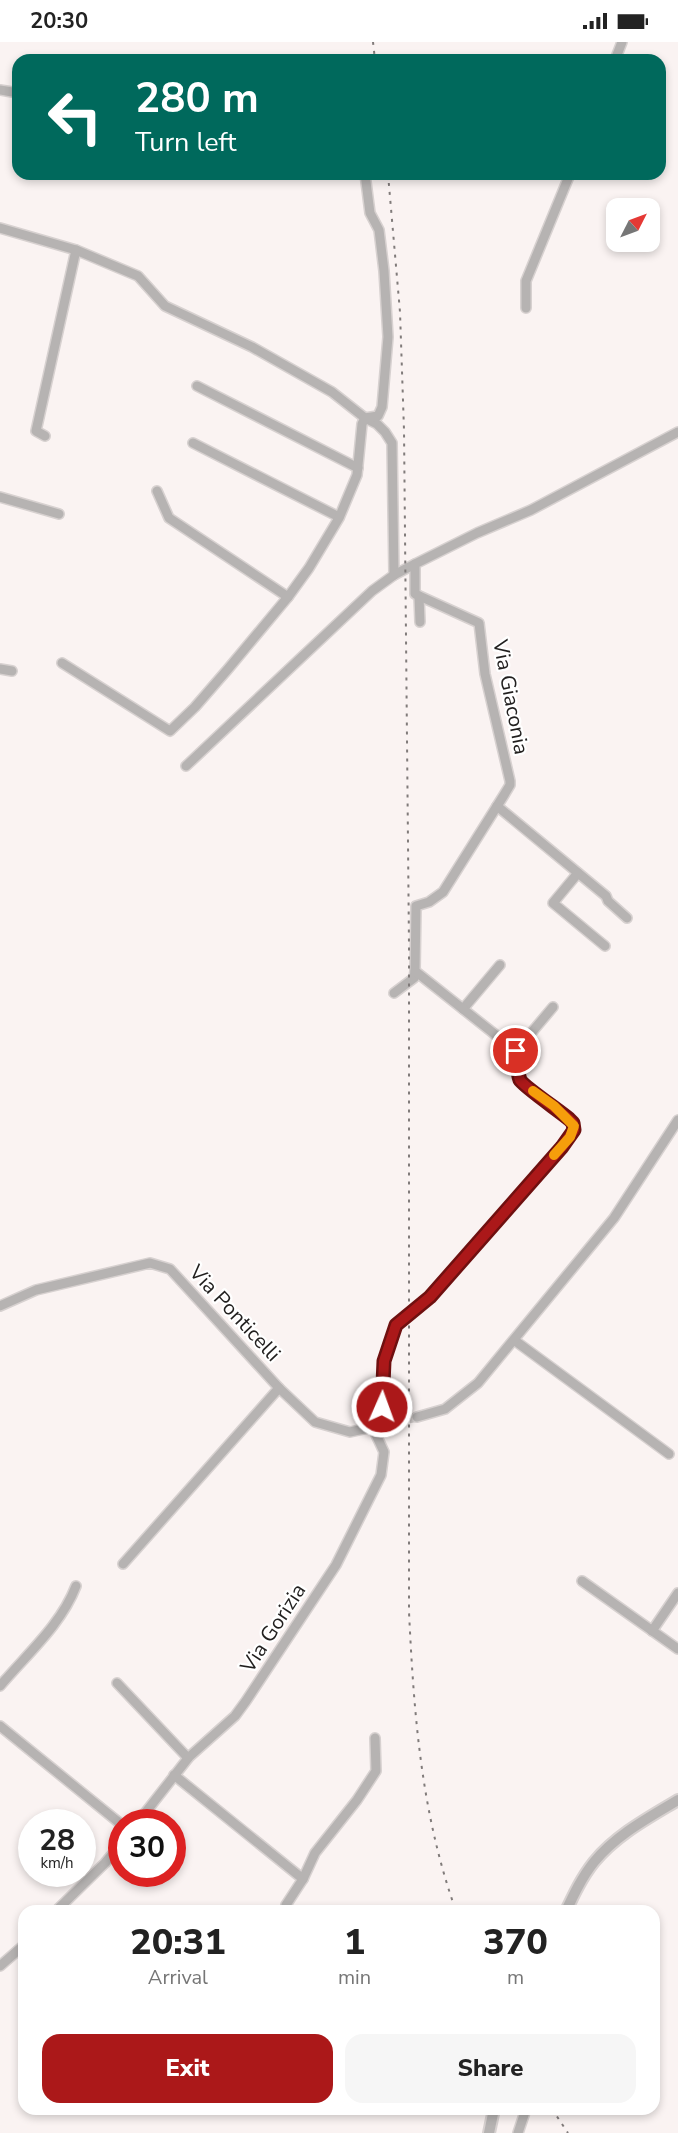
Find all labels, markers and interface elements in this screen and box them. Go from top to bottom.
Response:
text: 20:30 [30,6,88,36]
text: 280 m [135,70,259,127]
icon: left [36,78,114,156]
text: Turn left [135,124,236,161]
north arrow [606,198,660,252]
map controls [606,198,660,252]
street label: Via Giaconia [486,636,536,757]
pin [490,1025,541,1076]
icon: arrive [499,1034,532,1067]
street label: Via Ponticelli [182,1258,287,1367]
position arrow [350,1375,414,1439]
street label: Via Gorizia [233,1578,312,1679]
speed limit sign: 30 [108,1809,186,1887]
text: 28 [39,1820,75,1861]
text: km/h [40,1853,74,1873]
text: 20:31 [130,1918,226,1967]
text: 1 [344,1918,365,1967]
text: 370 [483,1918,548,1967]
text: Arrival [148,1964,208,1991]
text: min [338,1964,371,1991]
text: m [507,1964,524,1991]
button: Exit [42,2034,333,2103]
button: Share [345,2034,636,2103]

